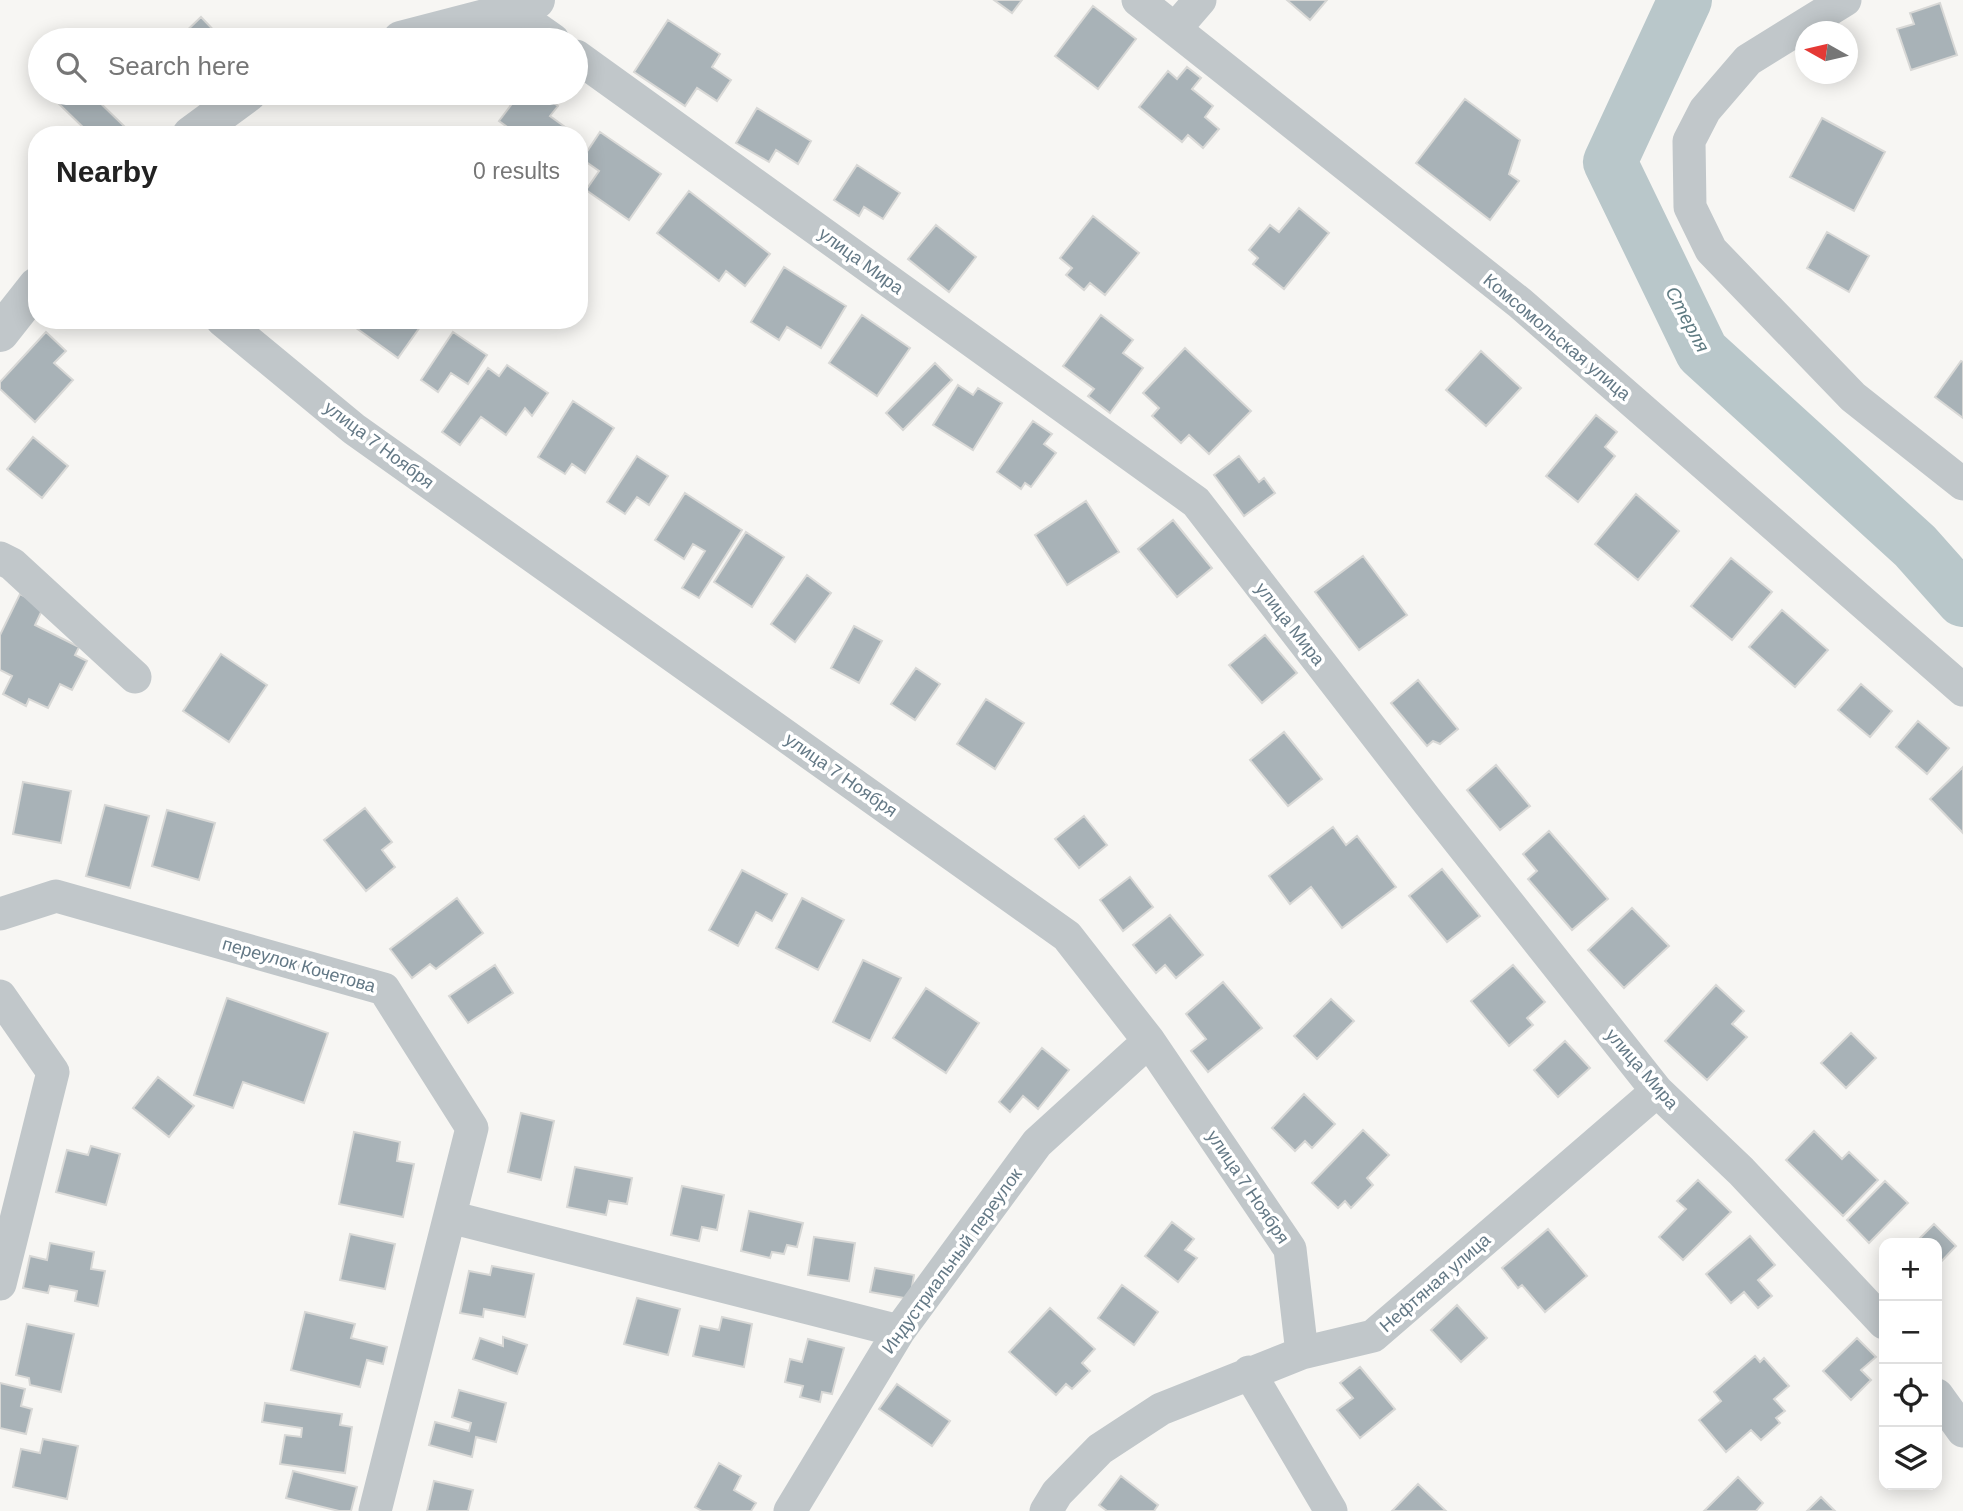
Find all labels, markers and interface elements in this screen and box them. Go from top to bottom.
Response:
north arrow [1795,21,1858,84]
search box [28,28,588,105]
icon: search [52,48,90,86]
text: Search here [108,51,250,81]
text: Nearby [56,155,158,188]
text: 0 results [473,158,560,184]
street label: улица Мира [815,224,908,299]
street label: Комсомольская улица [1480,270,1635,405]
water label: Стерля [1662,283,1714,356]
street label: улица 7 Ноября [320,397,438,493]
street label: улица Мира [1251,579,1329,670]
street label: улица 7 Ноября [781,729,901,821]
street label: переулок Кочетова [220,934,379,997]
street label: улица Мира [1602,1025,1683,1114]
street label: улица 7 Ноября [1203,1127,1293,1247]
street label: Индустриальный переулок [878,1164,1026,1358]
street label: Нефтяная улица [1376,1229,1495,1336]
map controls [1879,1238,1942,1490]
button: + [1879,1238,1942,1301]
button: − [1879,1301,1942,1364]
button: locate [1879,1364,1942,1427]
button: layers [1879,1427,1942,1490]

